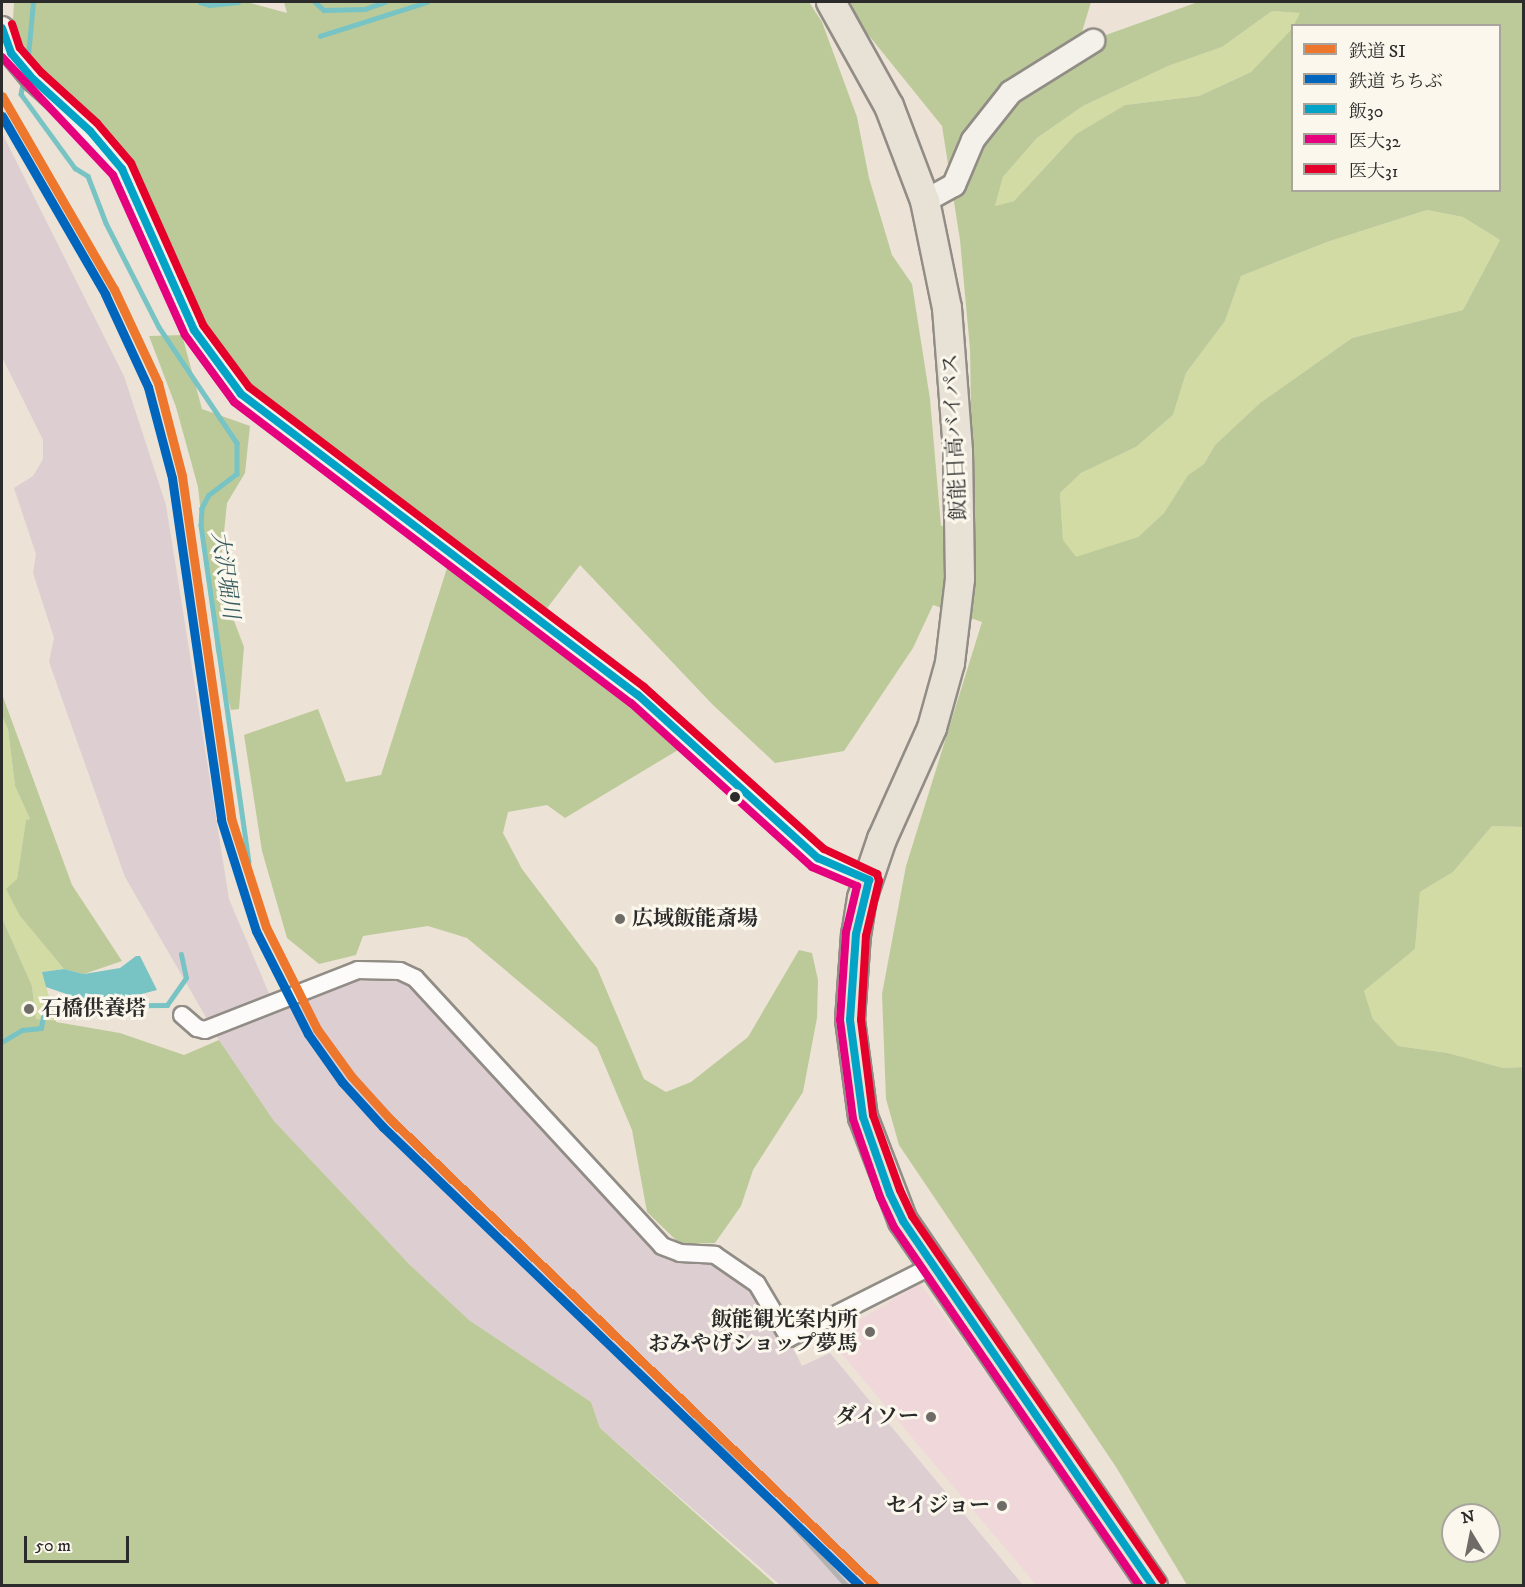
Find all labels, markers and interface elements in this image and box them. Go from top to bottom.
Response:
legend [1291,24,1501,192]
text: 鉄道 SI [1349,41,1406,63]
text: 鉄道 ちちぶ [1349,71,1443,93]
text: 飯30 [1349,101,1383,123]
text: 医大32 [1349,131,1401,153]
text: 医大31 [1349,161,1398,183]
street label: 飯能日高バイパス [938,352,972,522]
water label: 大沢堀川 [206,530,244,620]
unlabelled marker [729,791,741,803]
place label: 広域飯能斎場 [632,906,758,932]
marker: 広域飯能斎場 [613,912,627,926]
place label: 石橋供養塔 [41,996,146,1022]
marker: 石橋供養塔 [22,1002,36,1016]
place label: 飯能観光案内所 おみやげショップ夢馬 [648,1307,858,1357]
marker: 飯能観光案内所 おみやげショップ夢馬 [863,1325,877,1339]
place label: ダイソー [835,1404,919,1430]
marker: ダイソー [924,1410,938,1424]
place label: セイジョー [885,1493,990,1519]
marker: セイジョー [995,1499,1009,1513]
north arrow [1441,1503,1501,1563]
text: N [1460,1506,1476,1528]
scale bar [27,1524,132,1562]
text: 50 m [35,1535,71,1557]

